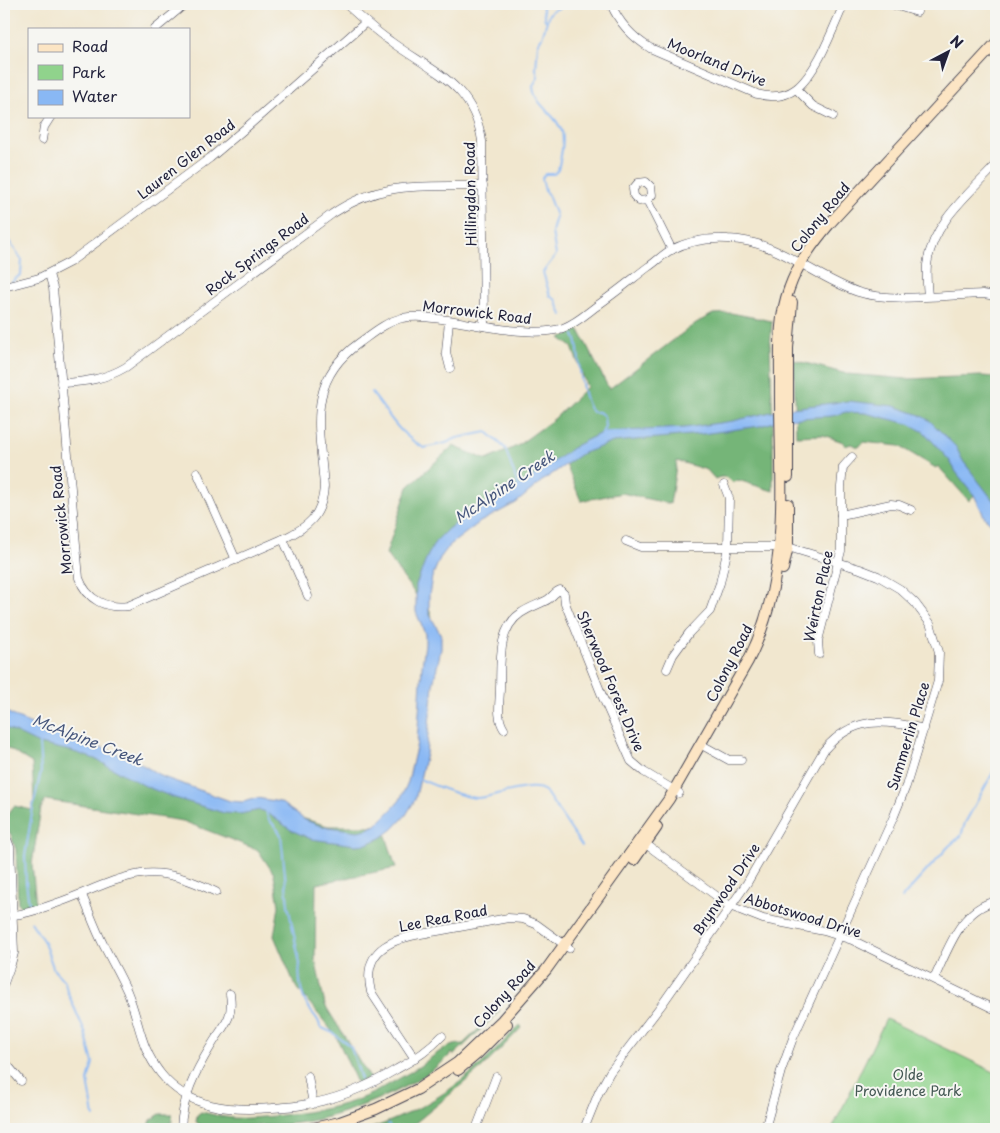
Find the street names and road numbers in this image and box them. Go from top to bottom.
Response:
street label: Moorland Drive [664,33,770,91]
street label: Lauren Glen Road [133,114,239,204]
street label: Hillingdon Road [459,141,481,247]
street label: Colony Road [785,177,855,257]
street label: Rock Springs Road [201,208,313,300]
street label: Morrowick Road [421,295,533,329]
street label: Morrowick Road [45,464,77,576]
street label: Weirton Place [798,548,838,644]
street label: Sherwood Forest Drive [572,607,650,755]
street label: Colony Road [700,620,758,706]
street label: Summerlin Place [881,679,935,793]
street label: Brynwood Drive [687,839,765,939]
street label: Abbotswood Drive [742,887,864,943]
street label: Lee Rea Road [397,899,489,937]
street label: Colony Road [468,955,540,1033]

